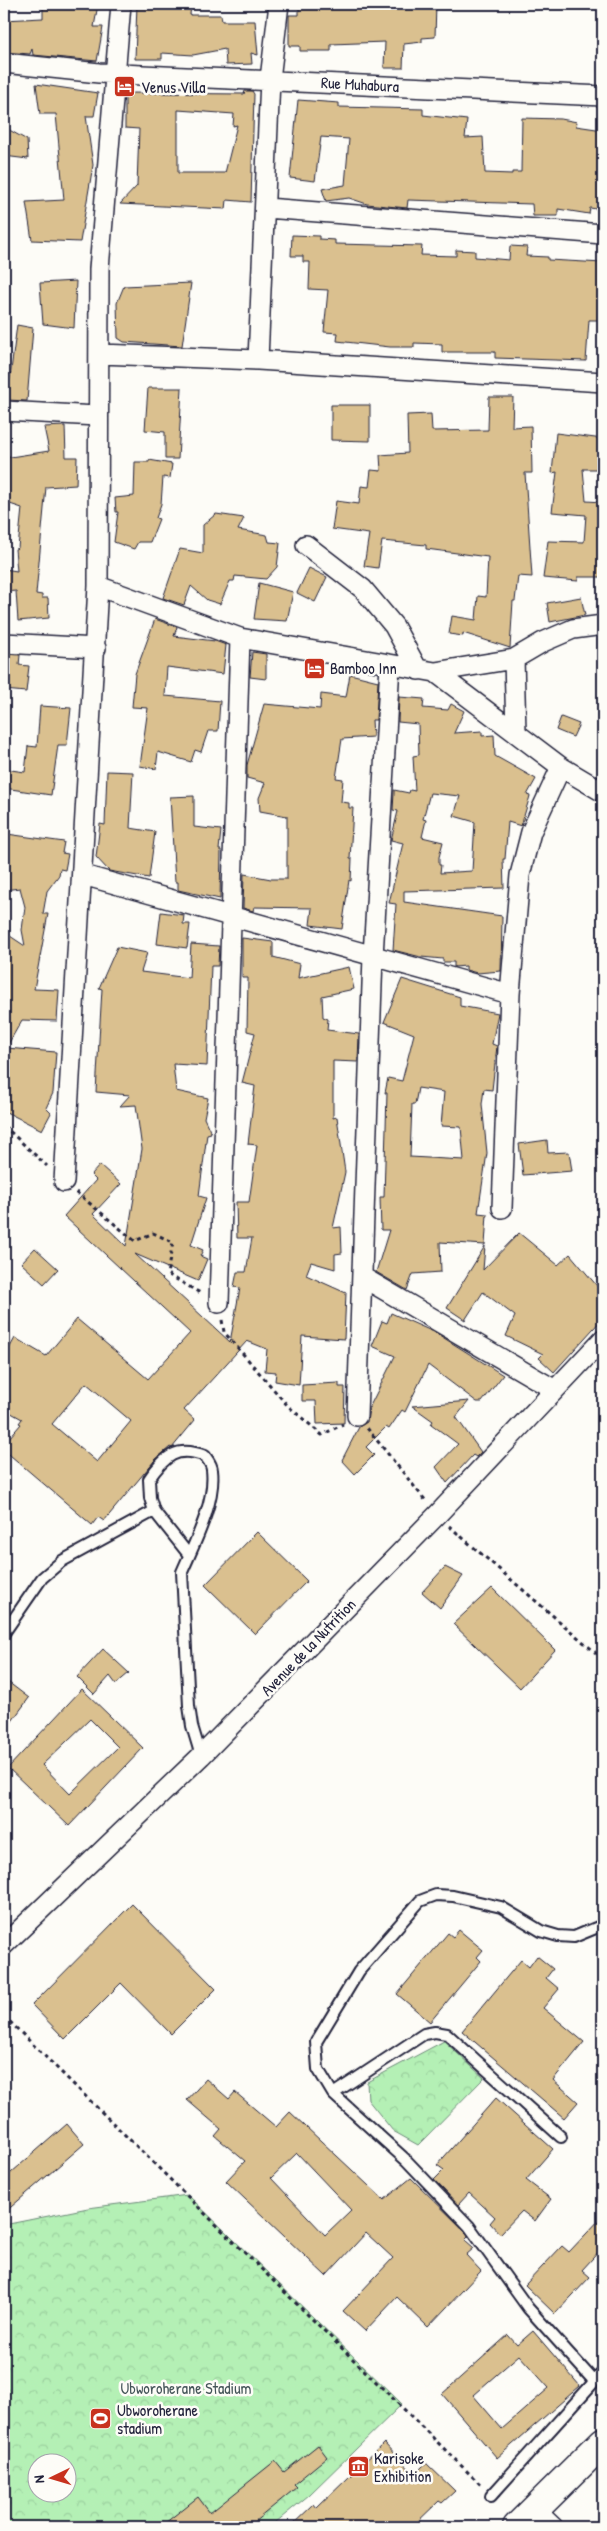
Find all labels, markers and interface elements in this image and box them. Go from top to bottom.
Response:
street label: Rue Muhabura [320,71,400,97]
hotel icon: Venus Villa [113,75,137,99]
place label: Venus Villa [141,76,206,98]
hotel icon: Bamboo Inn [302,656,326,680]
place label: Bamboo Inn [330,657,397,679]
street label: Avenue de la Nutrition [256,1593,360,1701]
park label: Ubworoherane Stadium [121,2377,252,2399]
place label: Ubworoherane stadium [117,2399,199,2439]
sports icon: Ubworoherane stadium [89,2407,113,2431]
place label: Karisoke Exhibition [374,2447,432,2487]
north arrow [28,2454,78,2504]
museum icon: Karisoke Exhibition [346,2455,370,2479]
text: N [29,2474,48,2484]

